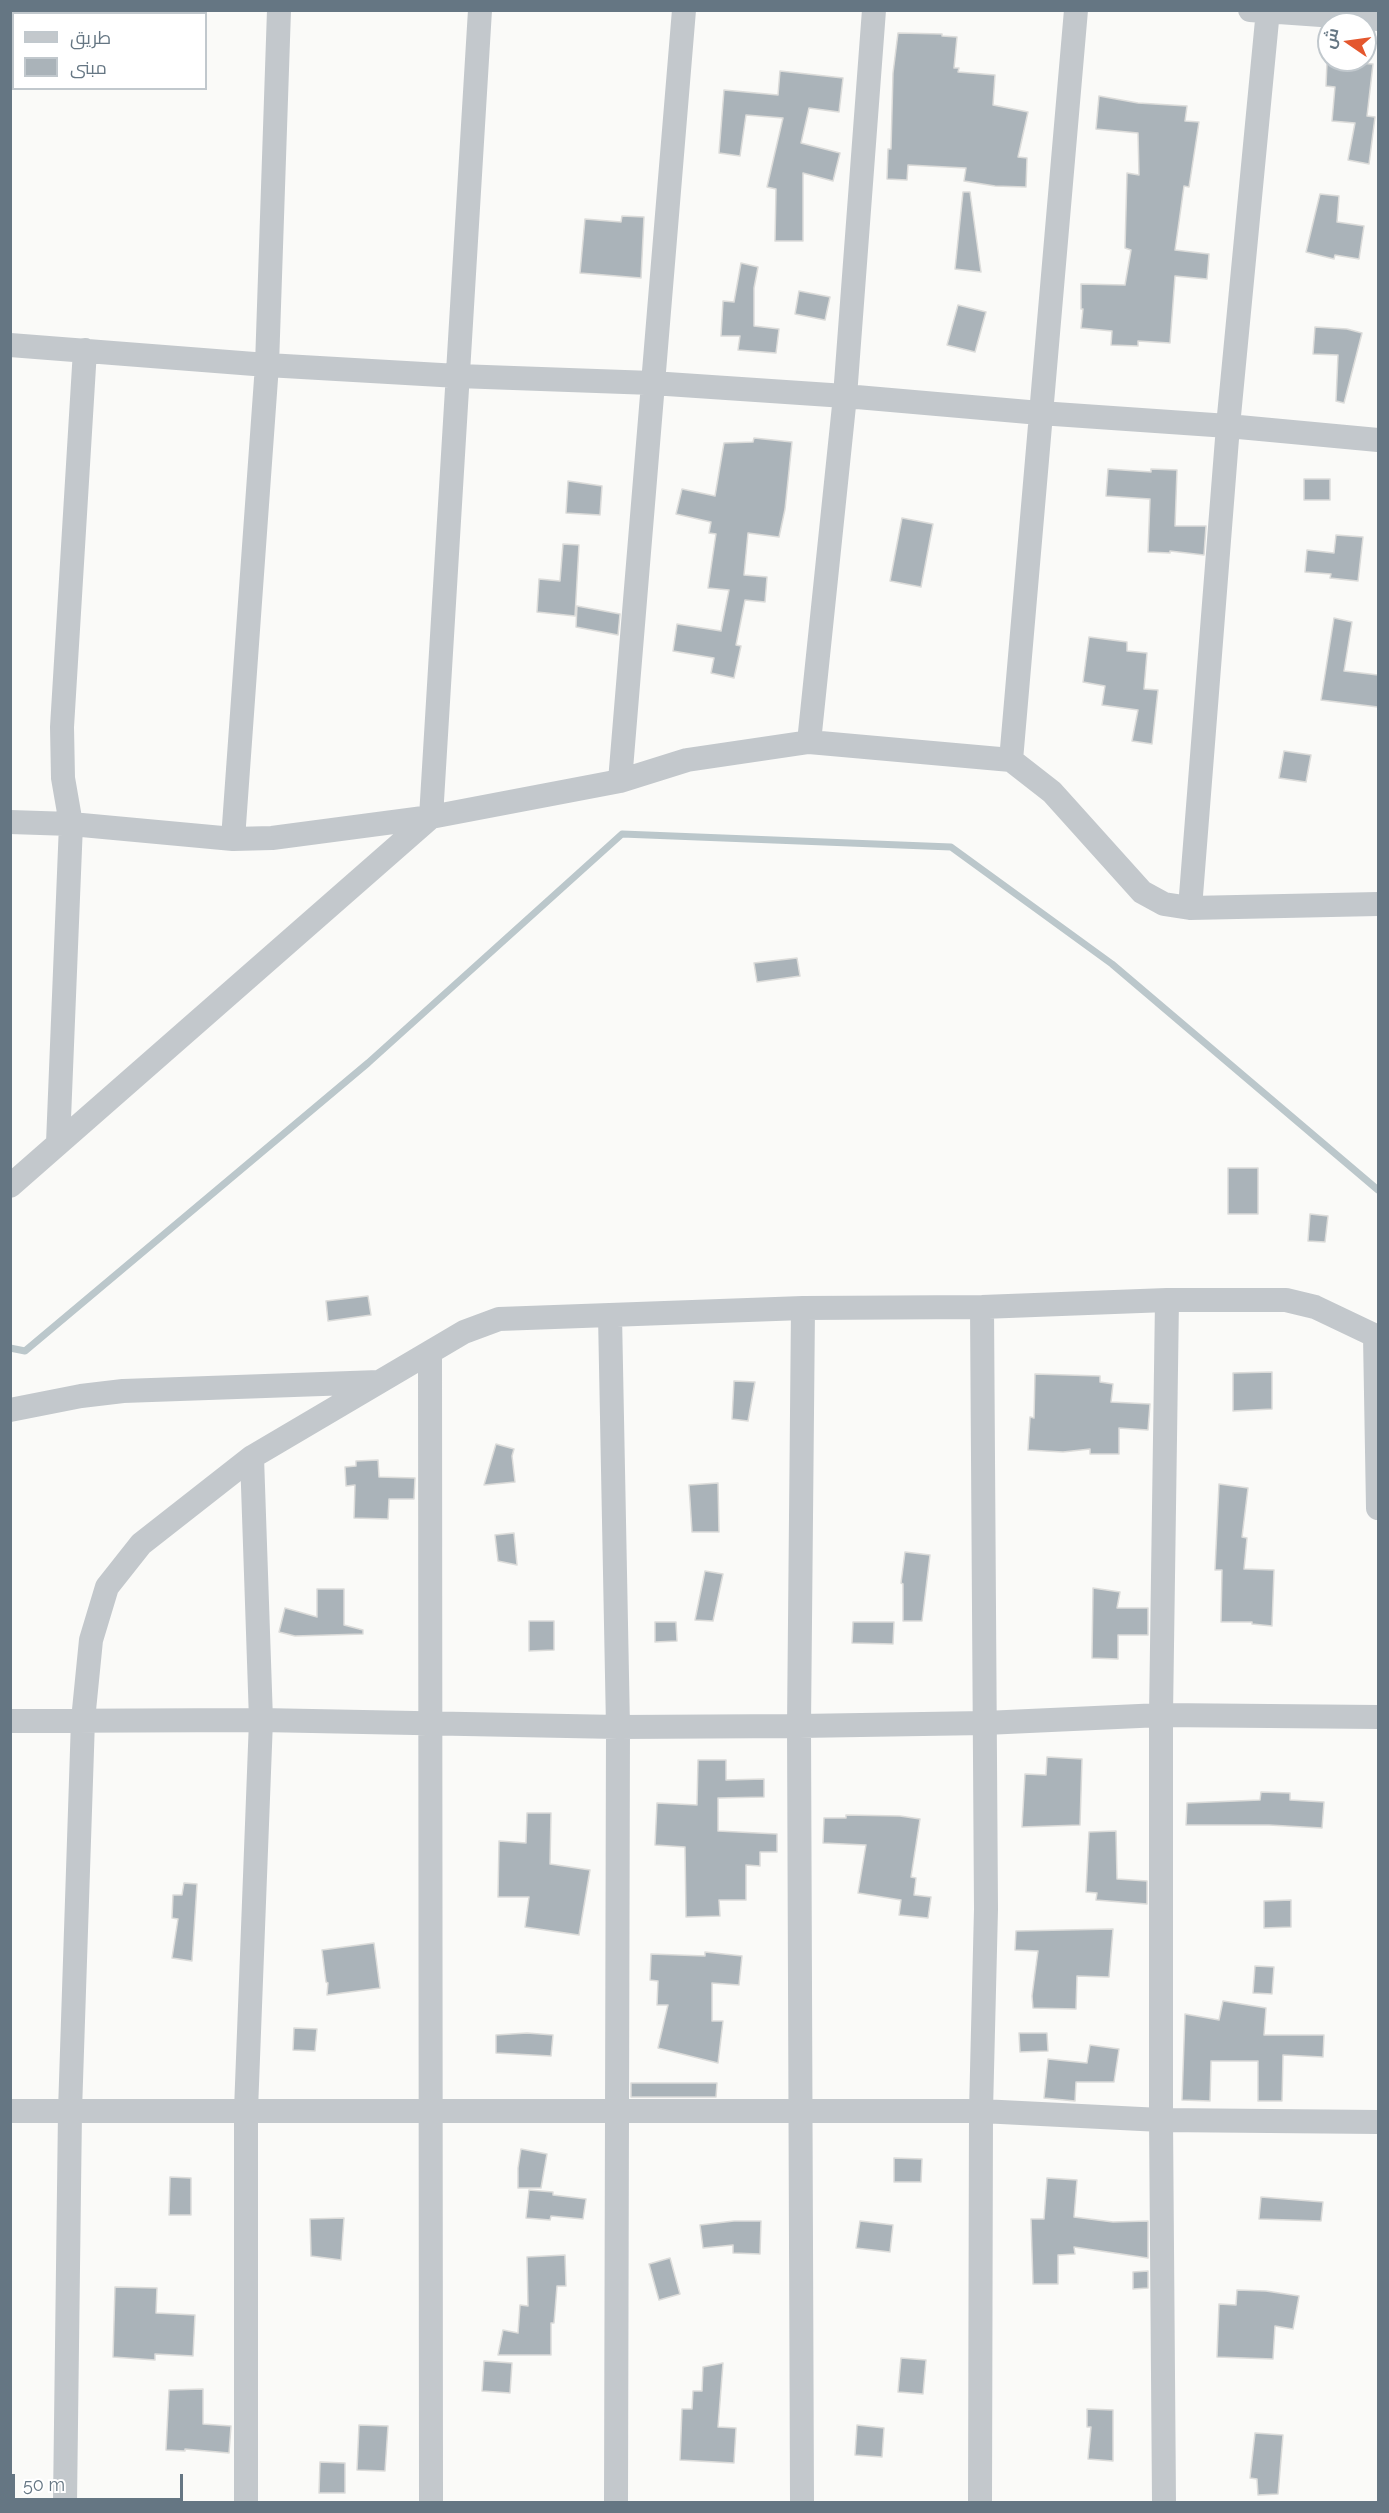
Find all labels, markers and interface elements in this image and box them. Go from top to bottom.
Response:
legend [12,12,207,90]
north arrow [1317,12,1377,72]
text: ش [1319,26,1342,50]
text: طريق [70,27,111,48]
text: مبنى [70,57,107,78]
scale bar [15,2462,186,2500]
text: 50 m [23,2474,65,2495]

